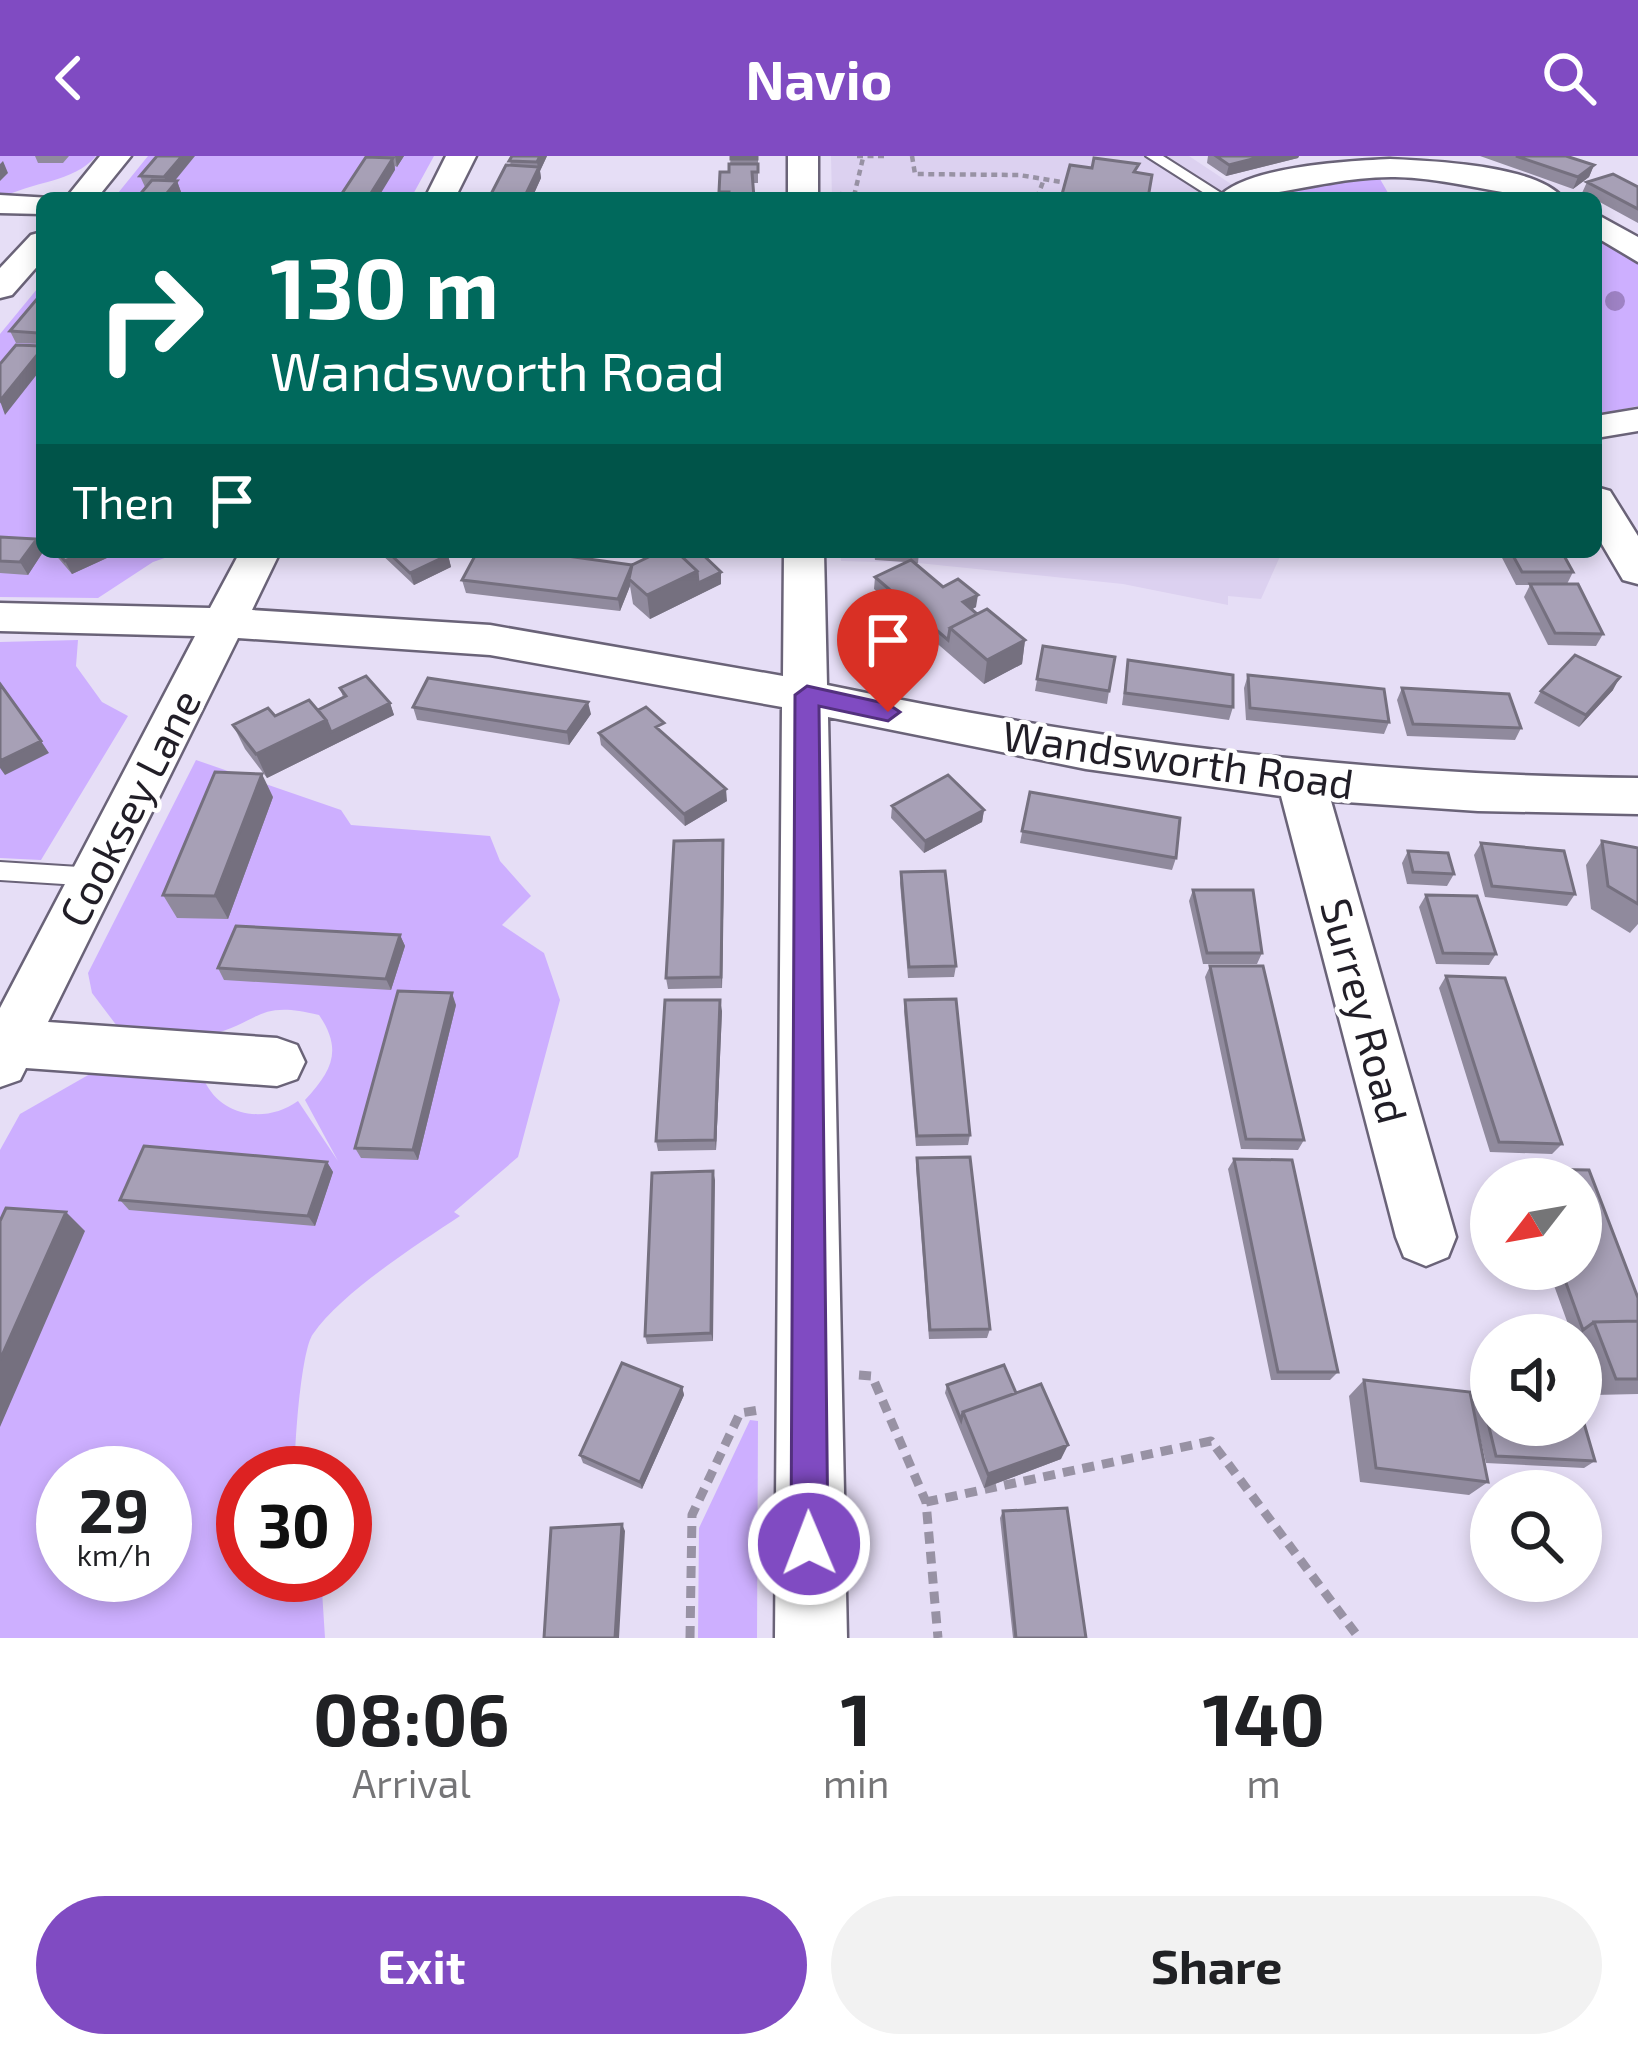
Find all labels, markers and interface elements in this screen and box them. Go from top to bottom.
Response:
icon: back [36,45,102,111]
icon: search [1536,45,1602,111]
text: Navio [746,46,892,111]
text: 130 m [270,235,499,336]
icon: right [72,240,228,396]
text: Wandsworth Road [270,337,725,402]
icon: arrive [199,468,265,534]
text: Then [72,474,175,528]
pin [837,589,939,712]
icon: arrive [855,607,921,673]
street label: Cooksey Lane [47,680,209,934]
street label: Wandsworth Road [1000,709,1357,807]
street label: Surrey Road [1312,893,1420,1128]
north arrow [1470,1158,1602,1290]
map controls [1470,1158,1602,1602]
button: sound [1470,1314,1602,1446]
speed limit sign: 30 [216,1446,372,1602]
button: search [1470,1470,1602,1602]
text: 29 [79,1473,149,1545]
position arrow [746,1481,872,1607]
text: km/h [77,1536,151,1572]
text: 08:06 [313,1674,510,1760]
text: 1 [841,1674,872,1760]
text: 140 [1203,1674,1325,1760]
text: Arrival [352,1759,471,1806]
text: min [823,1759,889,1806]
text: m [1247,1759,1281,1806]
button: Exit [36,1896,807,2034]
button: Share [831,1896,1602,2034]

